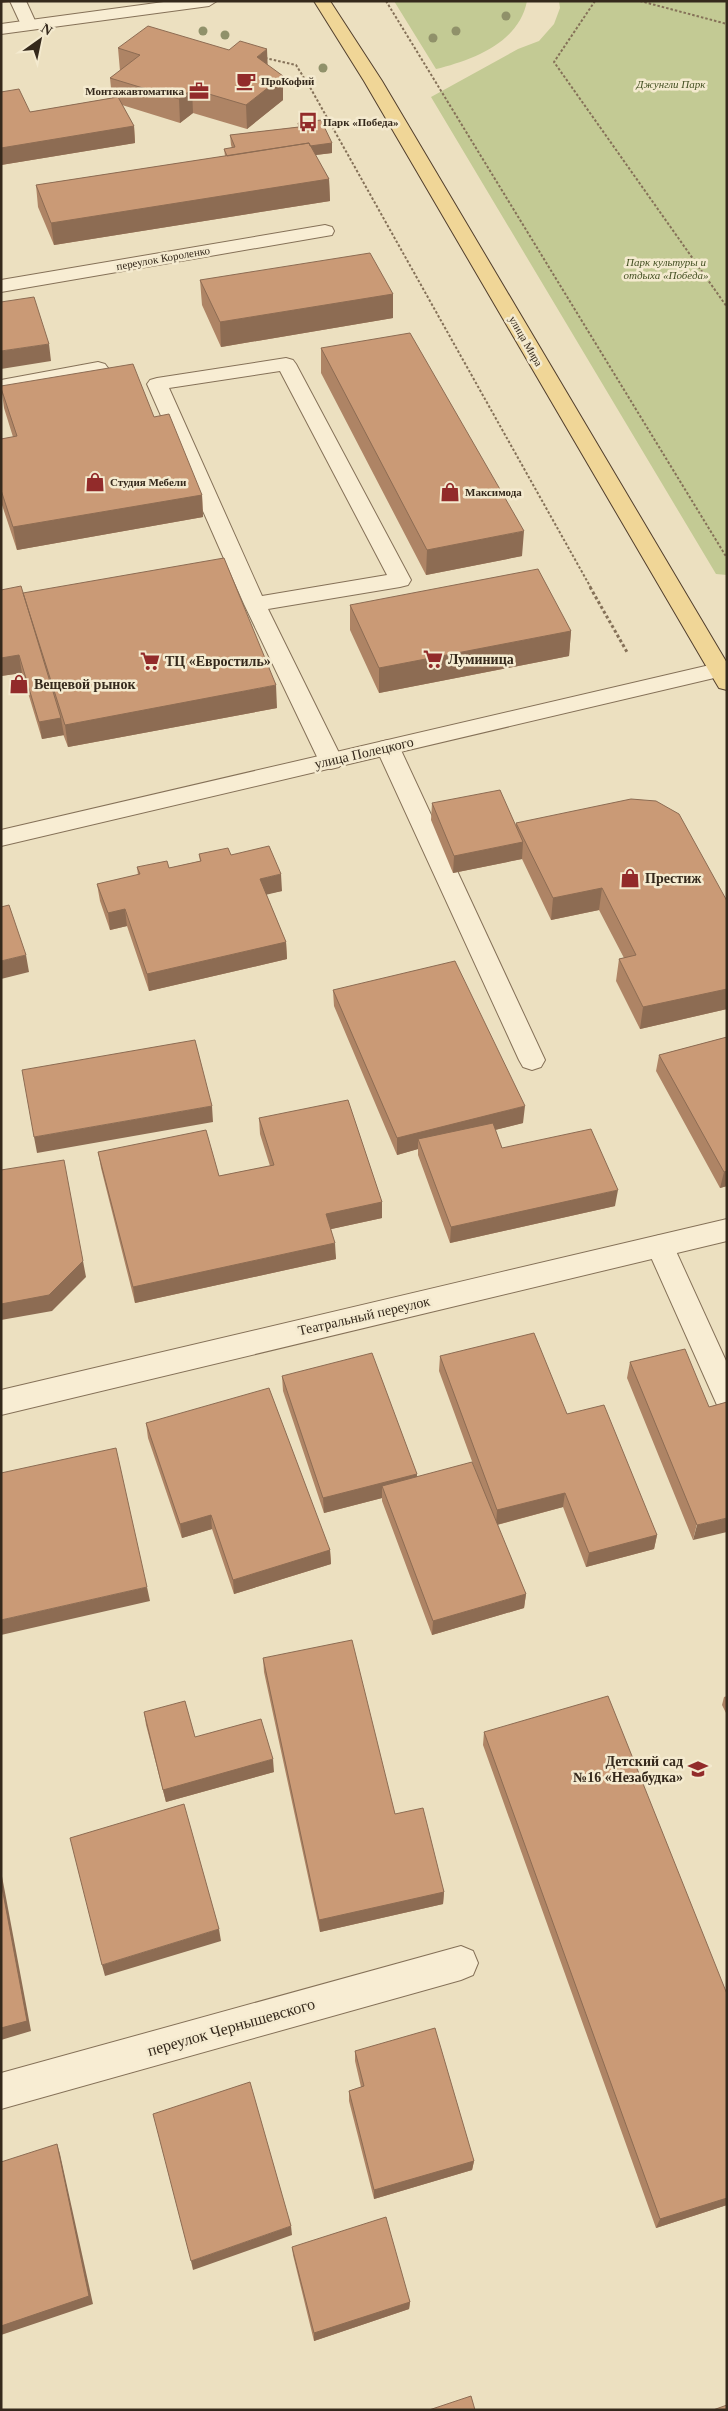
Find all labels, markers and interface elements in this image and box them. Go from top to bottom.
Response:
north arrow [15,15,65,65]
text: N [38,20,55,39]
cafe icon: ПроКофий [235,70,257,92]
place label: ПроКофий [261,75,315,87]
park label: Джунгли Парк [636,78,706,90]
office icon: Монтажавтоматика [188,80,210,102]
place label: Монтажавтоматика [85,85,184,97]
bus stop icon: Парк «Победа» [297,111,319,133]
place label: Парк «Победа» [323,116,398,128]
street label: переулок Короленко [115,244,211,272]
park label: Парк культуры и отдыха «Победа» [624,256,708,281]
street label: улица Мира [507,314,545,368]
shop icon: Студия Мебели [84,471,106,493]
place label: Студия Мебели [110,476,187,488]
shop icon: Максимода [439,481,461,503]
place label: Максимода [465,486,522,498]
supermarket icon: Луминица [422,648,444,670]
supermarket icon: ТЦ «Евростиль» [139,650,161,672]
place label: Луминица [448,652,514,667]
place label: ТЦ «Евростиль» [165,654,271,669]
shop icon: Вещевой рынок [8,673,30,695]
place label: Вещевой рынок [34,677,136,692]
street label: улица Полецкого [313,734,415,772]
shop icon: Престиж [619,867,641,889]
place label: Престиж [645,871,702,886]
street label: Театральный переулок [297,1293,432,1338]
place label: Детский сад №16 «Незабудка» [573,1754,683,1785]
school or university icon: Детский сад №16 «Незабудка» [687,1758,709,1780]
street label: переулок Чернышевского [145,1995,317,2060]

